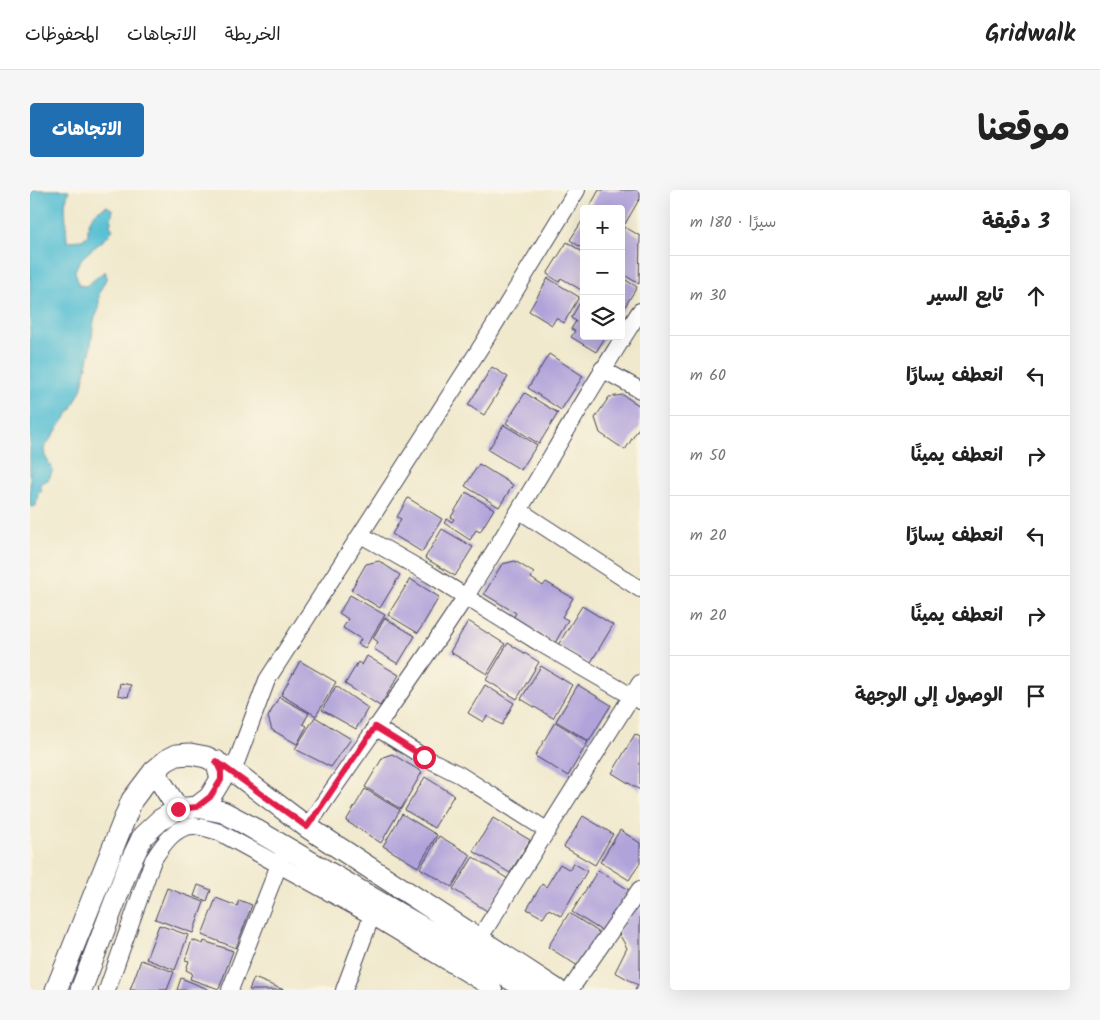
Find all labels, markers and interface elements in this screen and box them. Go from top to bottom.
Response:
text: Gridwalk [985,15,1075,54]
text: المحفوظات [25,21,99,50]
text: الاتجاهات [127,21,197,50]
text: الخريطة [225,21,281,50]
button: الاتجاهات [30,103,144,157]
text: موقعنا [977,103,1070,159]
map controls [580,205,625,340]
button: + [580,205,625,250]
text: 3 دقيقة [982,206,1050,239]
text: سيرًا · 180 m [690,210,776,235]
button: − [580,250,625,295]
text: تابع السير [928,281,1003,311]
icon: ahead [1022,282,1050,310]
text: 30 m [690,283,726,308]
button: layers [580,295,625,340]
text: انعطف يسارًا [906,361,1003,391]
icon: left [1022,362,1050,390]
text: 60 m [690,363,726,388]
text: انعطف يمينًا [911,441,1003,471]
icon: right [1022,442,1050,470]
text: 50 m [690,443,726,468]
text: انعطف يسارًا [906,521,1003,551]
icon: left [1022,522,1050,550]
text: 20 m [690,523,726,548]
text: انعطف يمينًا [911,601,1003,631]
icon: right [1022,602,1050,630]
text: 20 m [690,603,726,628]
text: الوصول إلى الوجهة [855,681,1003,711]
icon: arrive [1022,682,1050,710]
route start [413,746,436,769]
route end [167,798,190,821]

